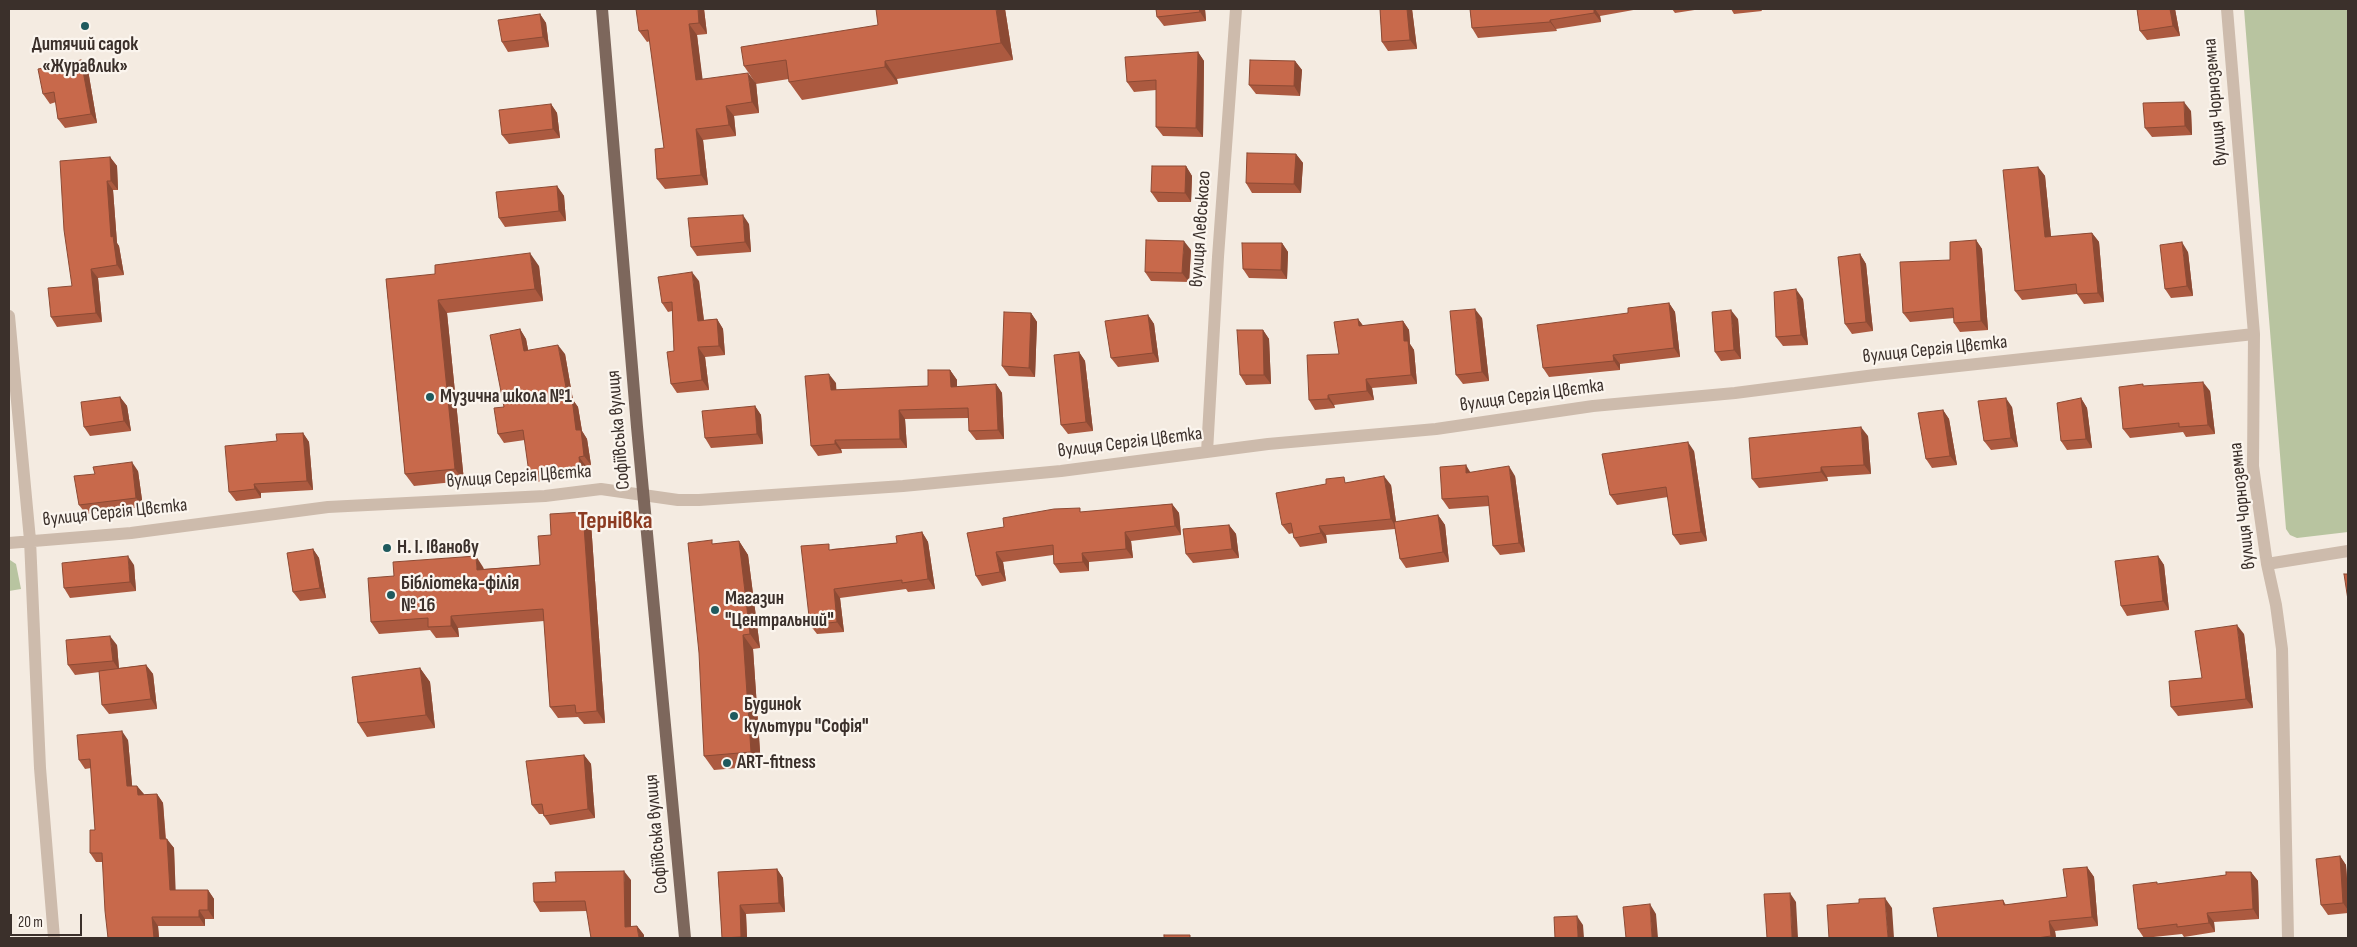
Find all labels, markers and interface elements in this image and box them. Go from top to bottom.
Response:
marker: Дитячий садок «Журавлик» [79,20,91,32]
place label: Дитячий садок «Журавлик» [32,34,138,78]
street label: вулиця Чорноземна [2199,37,2233,167]
street label: вулиця Левського [1186,170,1216,288]
street label: вулиця Сергія Цвєтка [1862,331,2008,369]
street label: Софіївська вулиця [602,369,636,491]
street label: вулиця Сергія Цвєтка [1459,375,1605,417]
place label: Музична школа №1 [440,386,572,408]
marker: Музична школа №1 [424,391,436,403]
street label: вулиця Сергія Цвєтка [1057,423,1203,463]
street label: вулиця Чорноземна [2225,441,2261,571]
street label: вулиця Сергія Цвєтка [446,461,592,493]
street label: вулиця Сергія Цвєтка [42,494,188,532]
district label: Тернівка [577,508,653,536]
place label: Н. І. Іванову [397,537,479,559]
marker: Н. І. Іванову [381,542,393,554]
place label: Бібліотека-філія № 16 [401,573,519,617]
place label: Магазин "Центральний" [725,588,834,632]
marker: Бібліотека-філія № 16 [385,589,397,601]
marker: Магазин "Центральний" [709,604,721,616]
place label: Будинок культури "Софія" [744,694,869,738]
marker: Будинок культури "Софія" [728,710,740,722]
place label: ART-fitness [737,752,816,774]
marker: ART-fitness [721,757,733,769]
street label: Софіївська вулиця [640,773,674,895]
scale bar [12,904,85,936]
text: 20 m [18,913,43,932]

